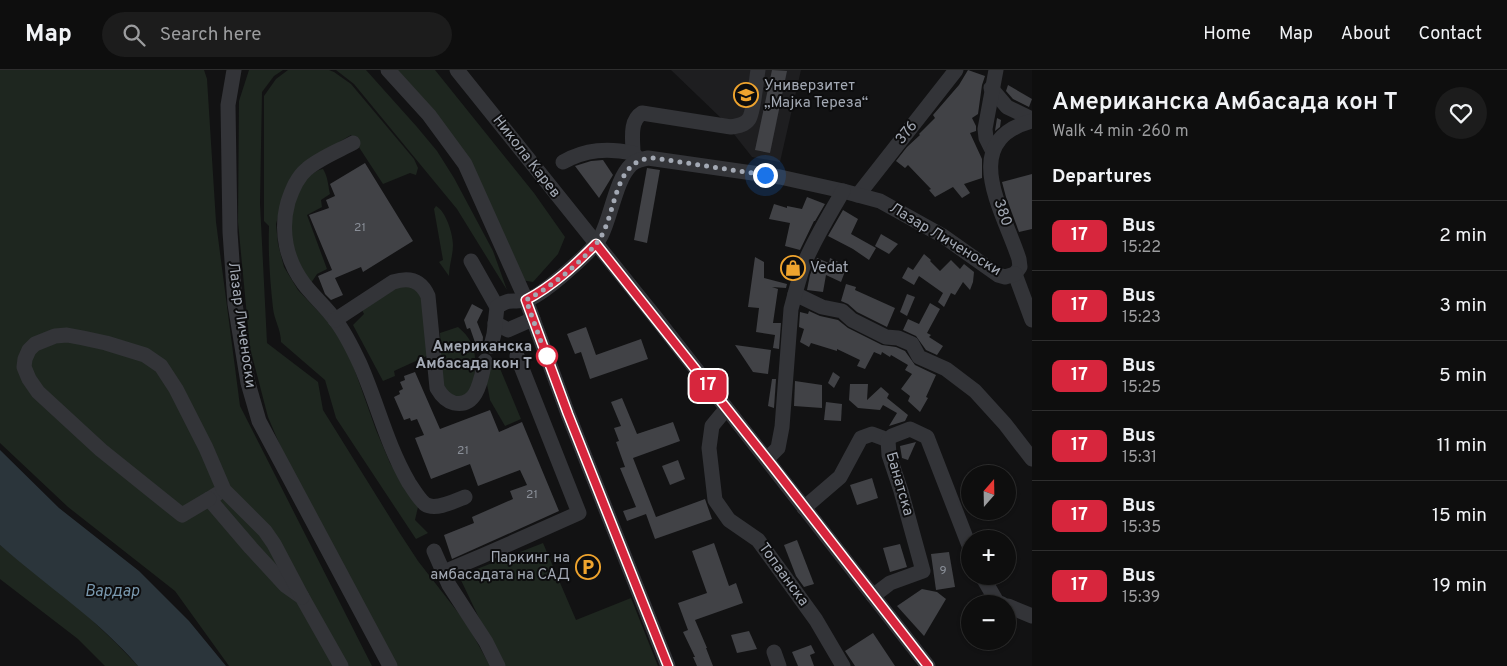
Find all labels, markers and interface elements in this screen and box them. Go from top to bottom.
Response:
search box [102,12,452,57]
text: Map [25,20,72,50]
icon: search [120,21,148,49]
text: Search here [160,23,261,47]
text: Home [1203,23,1251,46]
text: Map [1279,23,1313,46]
text: About [1341,23,1390,46]
text: Contact [1418,23,1482,46]
place label: Универзитет „Мајка Тереза“ [764,77,868,113]
school or university icon: Универзитет „Мајка Тереза“ [733,82,759,108]
button: heart [1435,87,1487,139]
text: Американска Амбасада кон Т [1052,88,1398,118]
street label: Никола Карев [488,112,564,202]
street label: 376 [892,117,922,149]
text: Walk · 4 min · 260 m [1052,122,1188,142]
your location [753,163,778,188]
text: Departures [1052,165,1152,189]
street label: 380 [989,197,1015,229]
street label: Лазар Личеноски [886,199,1004,281]
text: Bus [1122,214,1156,238]
house number: 21 [354,220,366,236]
text: 17 [1071,224,1088,247]
text: 2 min [1439,224,1487,248]
text: 15:22 [1122,238,1161,258]
shop icon: Vedat [780,255,806,281]
place label: Vedat [810,259,848,278]
street label: Лазар Личеноски [223,261,259,389]
text: Bus [1122,284,1156,308]
text: 17 [1071,294,1088,317]
text: 3 min [1439,294,1487,318]
text: 15:23 [1122,308,1161,328]
place label: Американска Амбасада кон Т [415,338,532,374]
marker: Американска Амбасада кон Т [536,345,558,367]
text: Bus [1122,354,1156,378]
text: 17 [1071,364,1088,387]
text: 5 min [1439,364,1487,388]
line badge: 17 [686,370,730,402]
text: 17 [700,374,716,397]
text: 15:25 [1122,378,1161,398]
text: Bus [1122,424,1156,448]
text: 17 [1071,434,1088,457]
text: 11 min [1437,434,1487,458]
house number: 21 [457,443,469,459]
text: 15:31 [1122,448,1157,468]
street label: Банатска [881,450,917,518]
north arrow [961,465,1016,520]
map controls [961,465,1016,650]
house number: 21 [526,487,538,503]
text: Bus [1122,494,1156,518]
text: 17 [1071,504,1088,527]
text: 15 min [1432,504,1487,528]
text: 15:35 [1122,518,1161,538]
button: + [961,530,1016,585]
street label: Топаанска [754,540,812,610]
place label: Паркинг на амбасадата на САД [430,549,570,585]
parking icon: Паркинг на амбасадата на САД [575,554,601,580]
house number: 9 [939,563,947,579]
text: Bus [1122,564,1156,588]
text: 17 [1071,574,1088,597]
text: 19 min [1432,574,1487,598]
water label: Вардар [85,582,140,602]
text: 15:39 [1122,588,1160,608]
button: − [961,595,1016,650]

